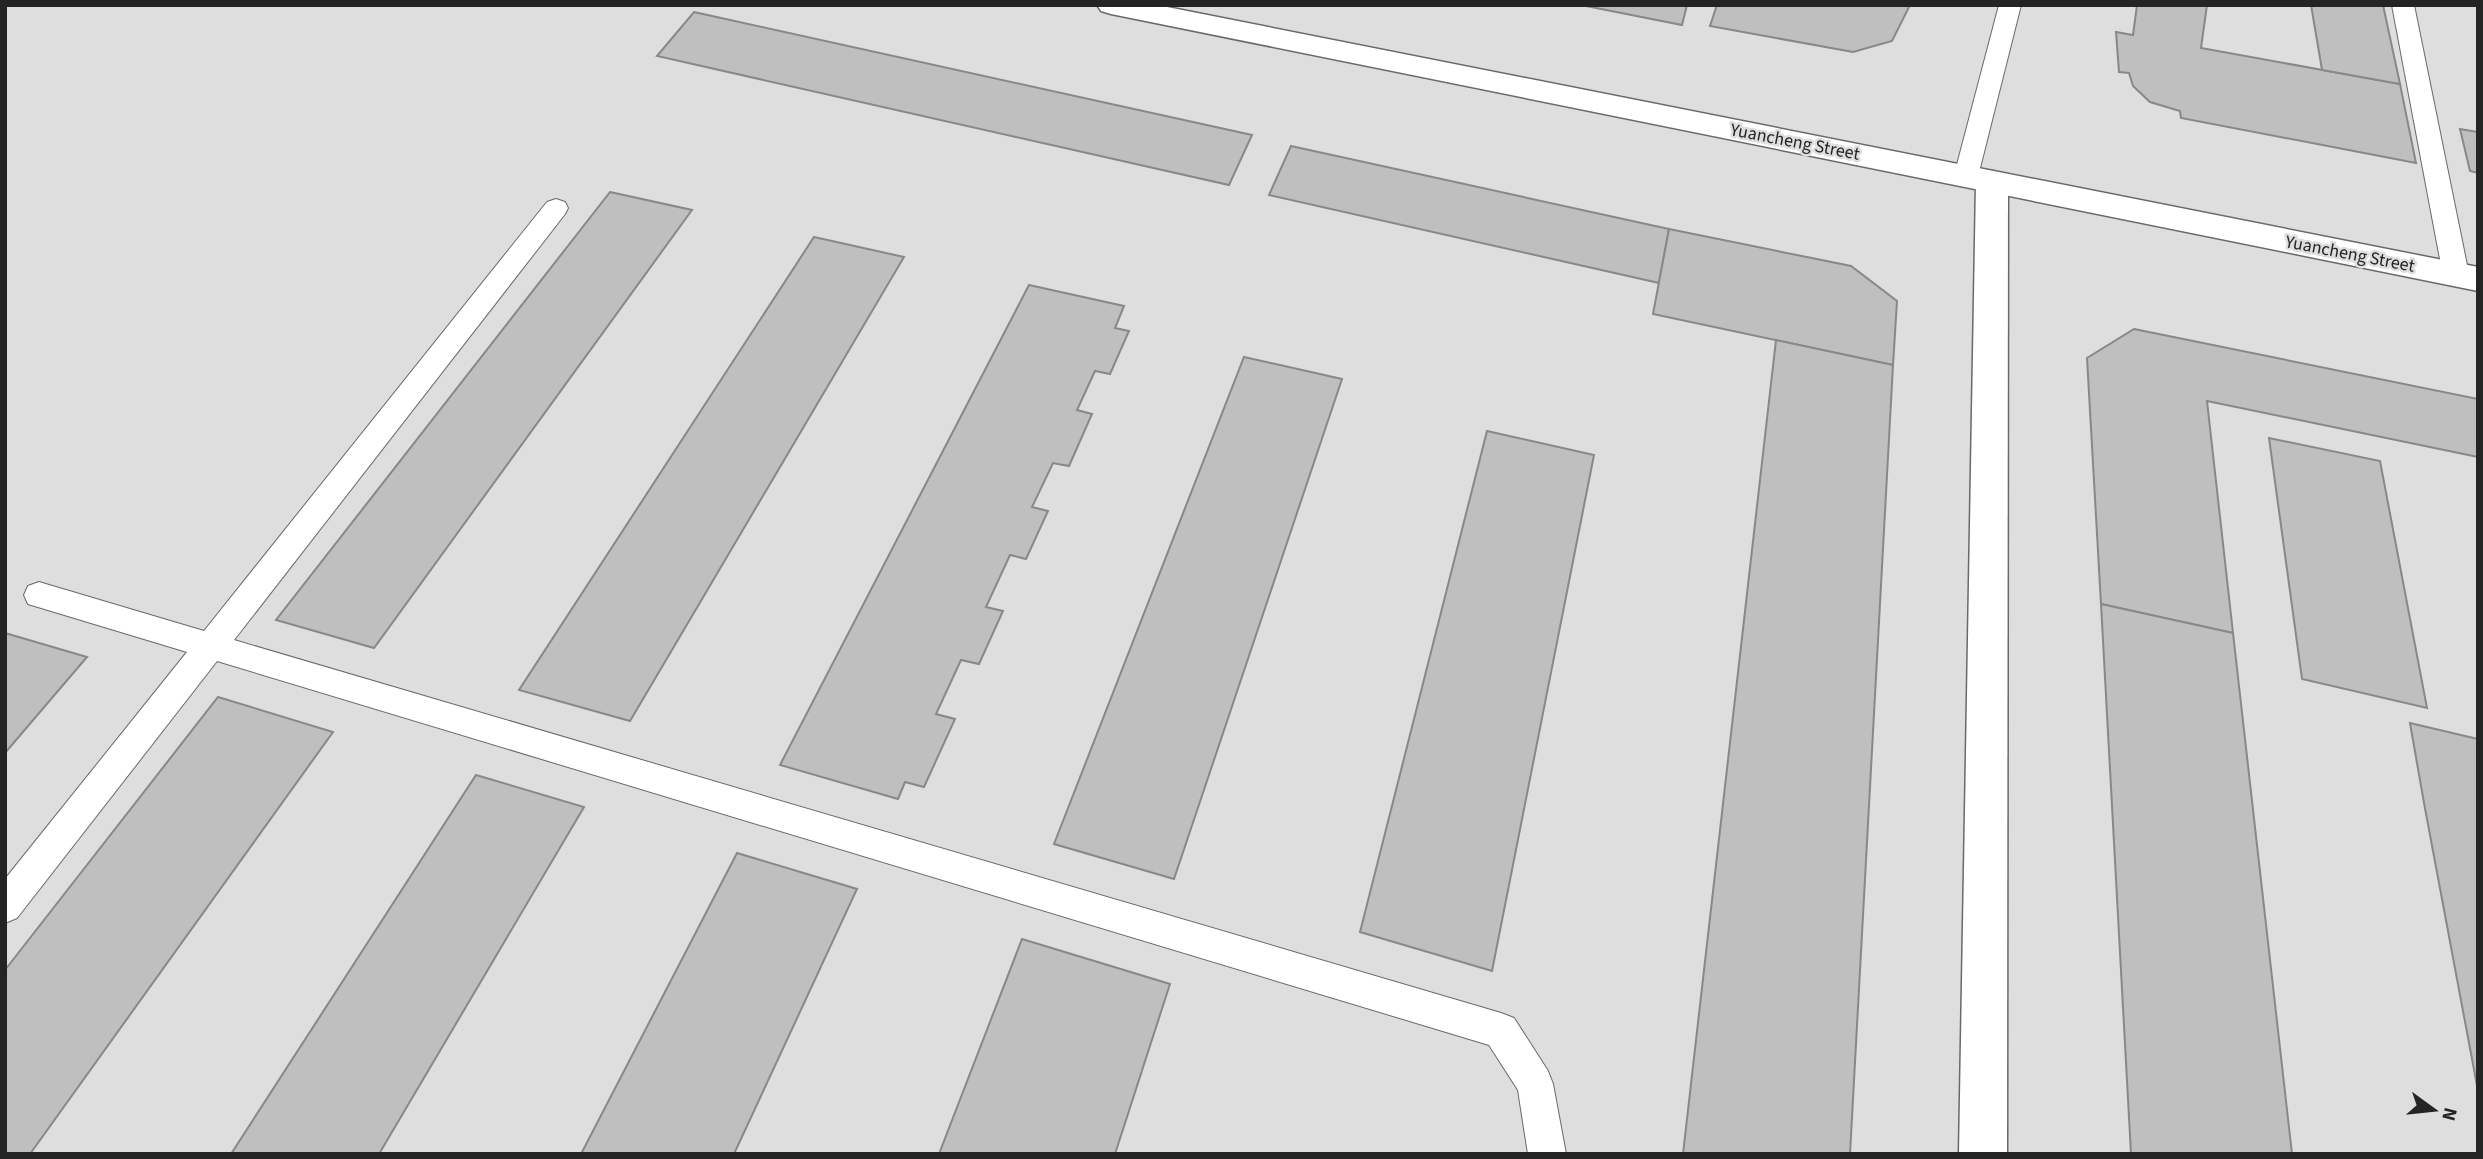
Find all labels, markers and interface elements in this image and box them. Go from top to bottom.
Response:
street label: Yuancheng Street [1727,117,1862,167]
street label: Yuancheng Street [2282,229,2417,279]
north arrow [2399,1075,2469,1145]
text: N [2434,1104,2464,1124]

